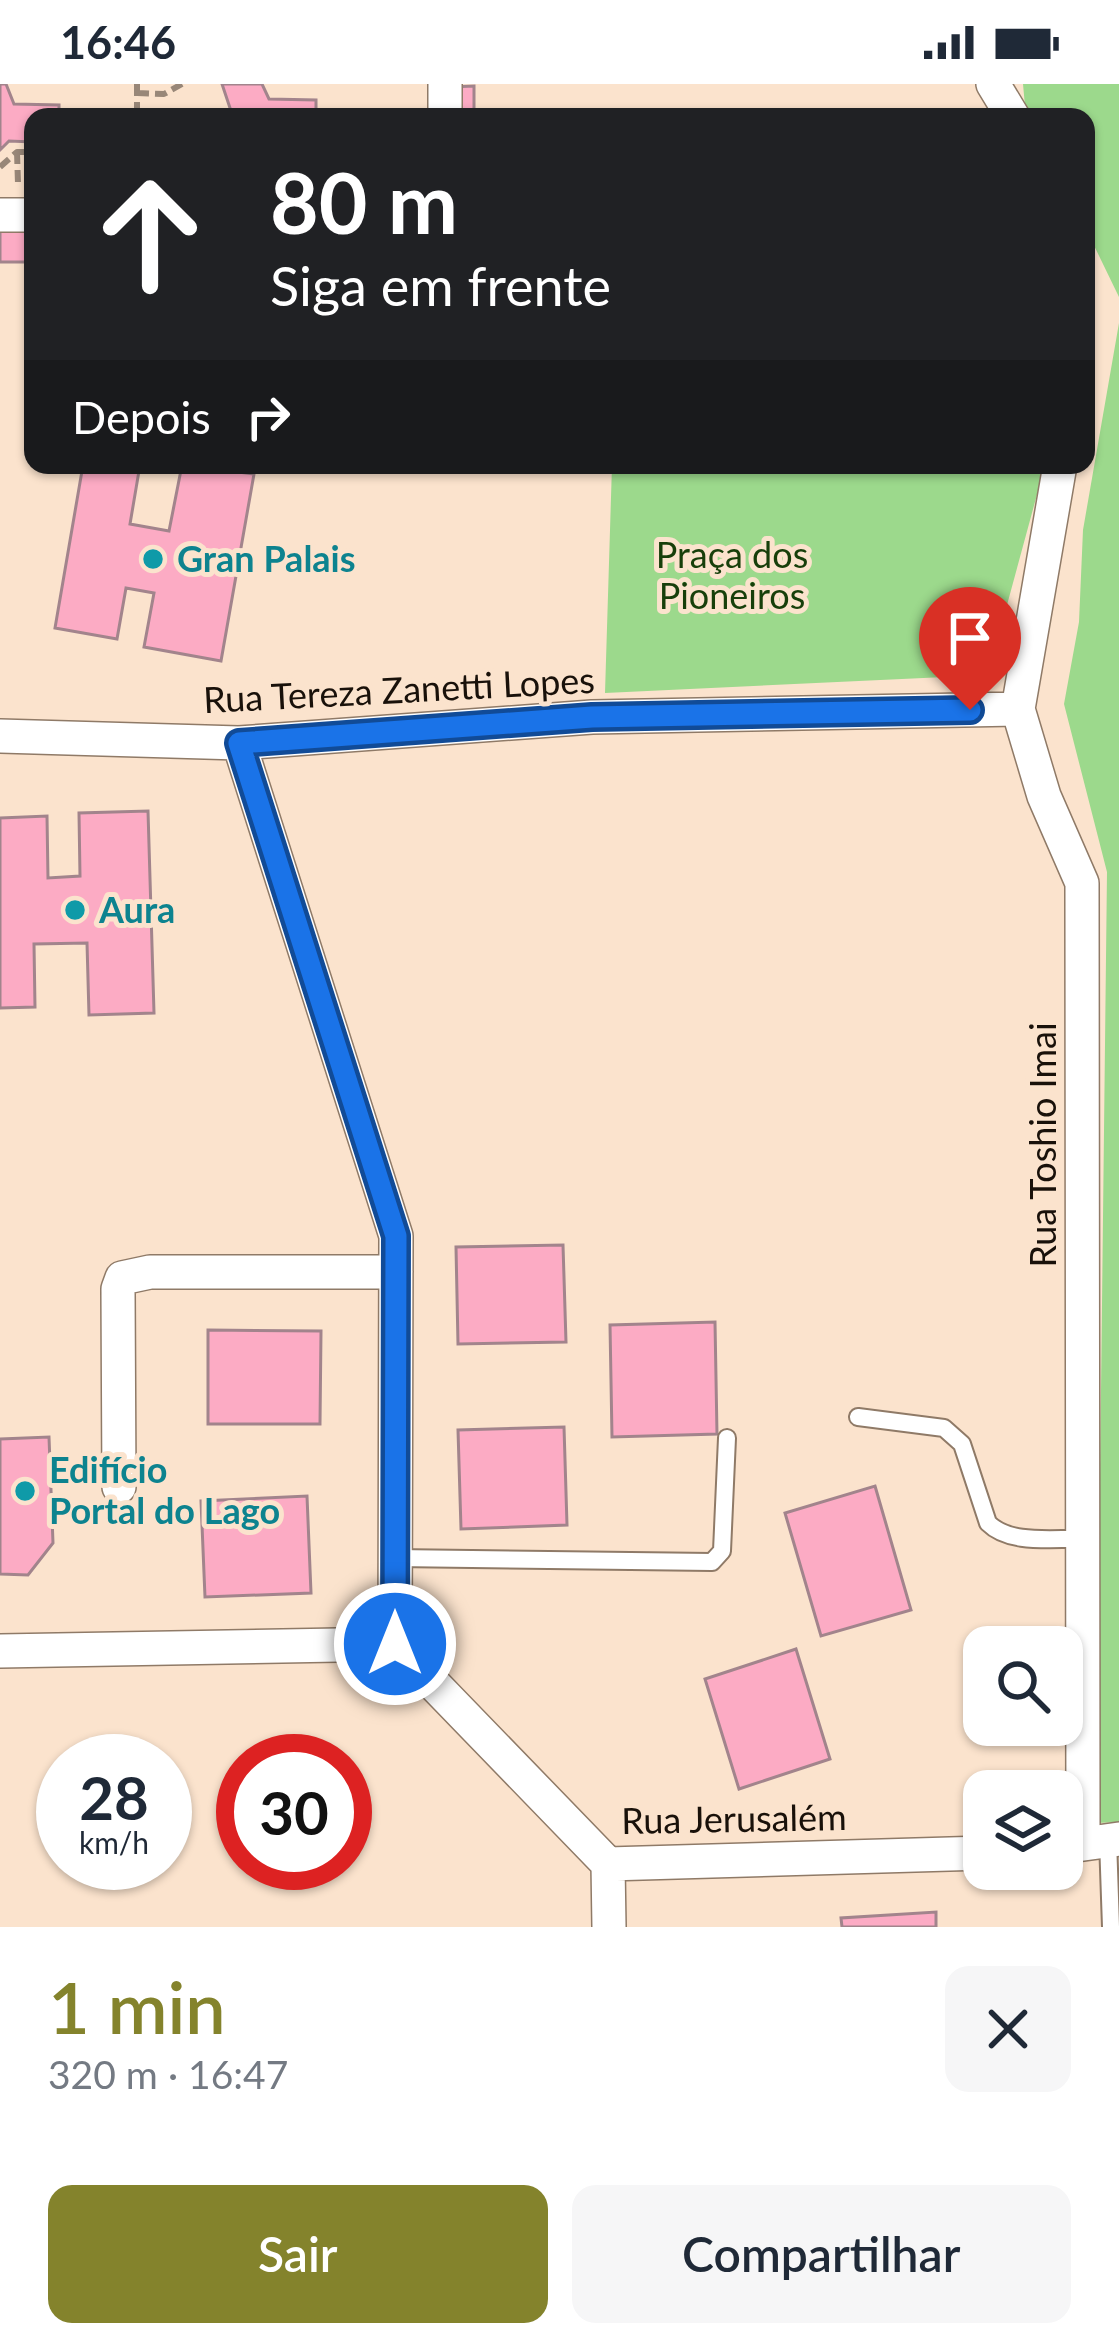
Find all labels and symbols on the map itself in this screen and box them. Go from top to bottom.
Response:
park label: Praça dos Pioneiros [656,532,808,617]
place label: Gran Palais [177,536,356,580]
marker: Gran Palais [140,546,166,572]
pin [919,587,1021,710]
street label: Rua Tereza Zanetti Lopes [202,657,596,721]
place label: Aura [98,887,175,931]
marker: Aura [62,897,88,923]
street label: Rua Toshio Imai [1020,1022,1064,1268]
place label: Edifício Portal do Lago [49,1447,280,1532]
marker: Edifício Portal do Lago [12,1478,38,1504]
position arrow [332,1581,458,1707]
speed limit sign: 30 [216,1734,372,1890]
street label: Rua Jerusalém [621,1794,847,1842]

